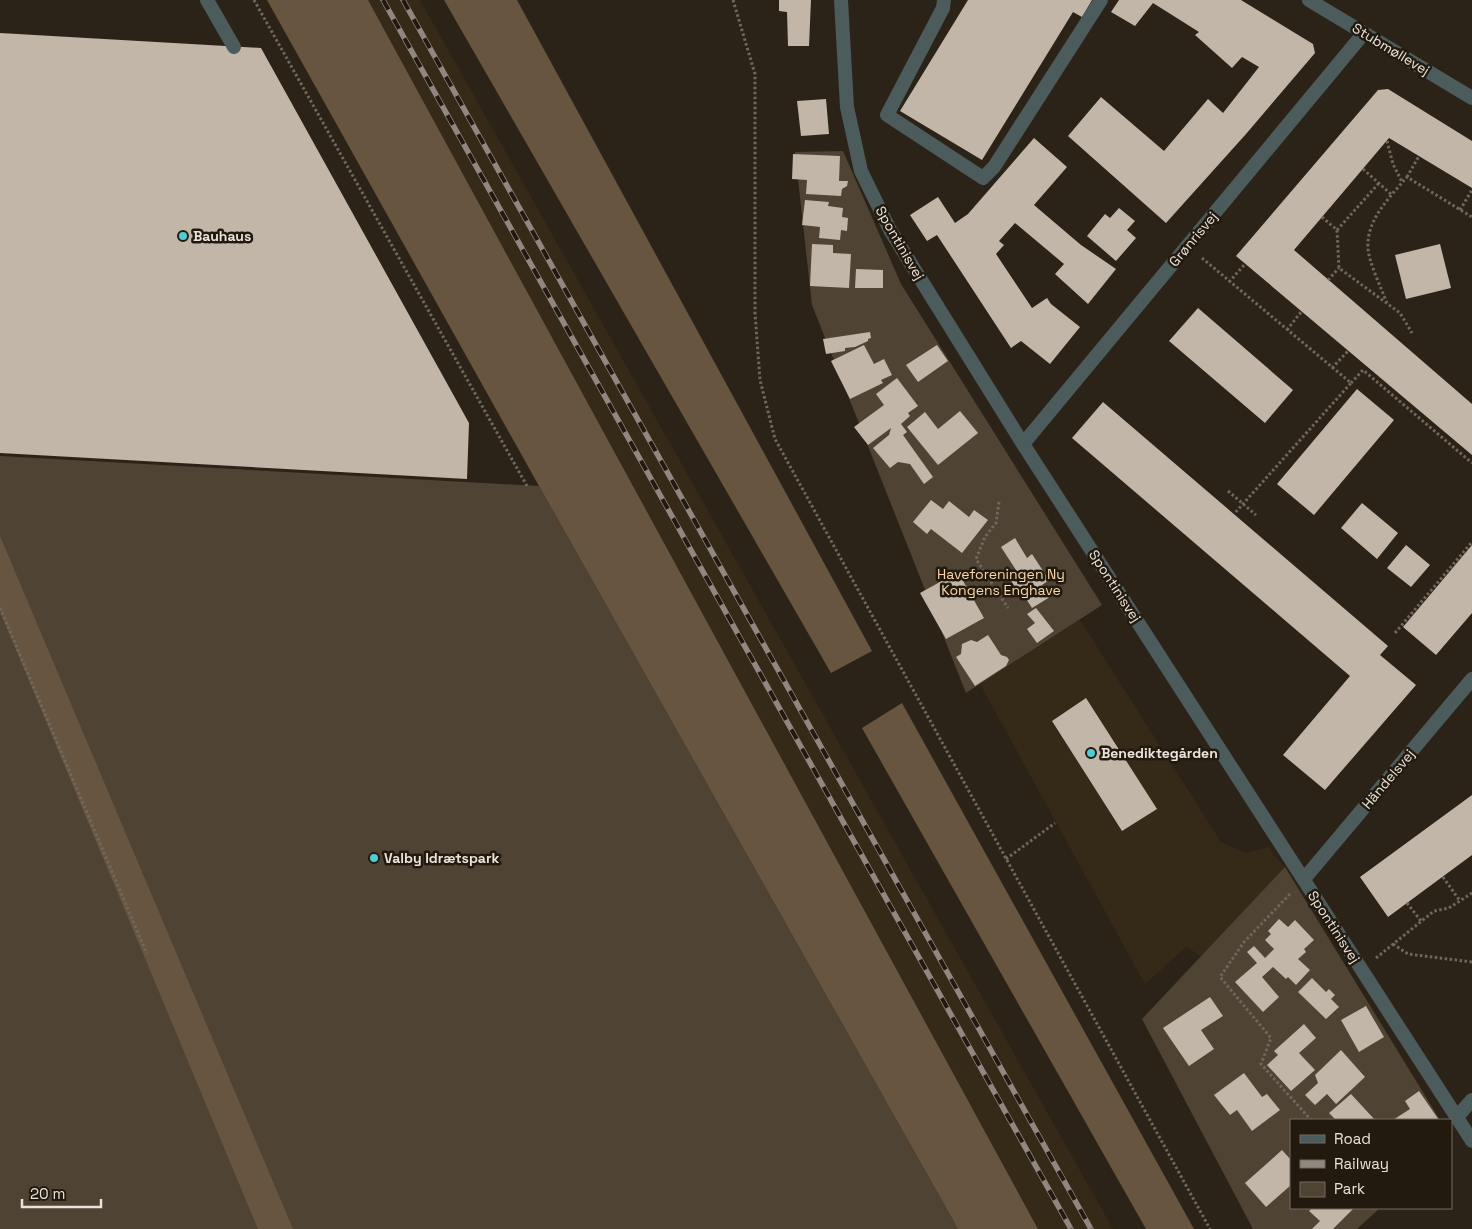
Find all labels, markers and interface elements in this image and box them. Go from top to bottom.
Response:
street label: Stubmøllevej [1349,19,1433,79]
street label: Spontinisvej [872,203,928,283]
street label: Grønrisvej [1165,208,1221,270]
place label: Bauhaus [193,227,251,245]
marker: Bauhaus [177,230,189,242]
street label: Spontinisvej [1085,546,1145,626]
park label: Haveforeningen Ny Kongens Enghave [937,565,1065,599]
place label: Benediktegården [1101,744,1218,762]
street label: Händelsvej [1358,745,1418,813]
marker: Benediktegården [1085,747,1097,759]
place label: Valby Idrætspark [384,849,499,867]
marker: Valby Idrætspark [368,852,380,864]
street label: Spontinisvej [1304,887,1364,967]
legend [1290,1119,1452,1209]
text: Road [1334,1129,1371,1148]
text: Railway [1334,1154,1389,1173]
scale bar [22,1176,101,1208]
text: Park [1334,1179,1365,1198]
text: 20 m [30,1184,65,1203]

